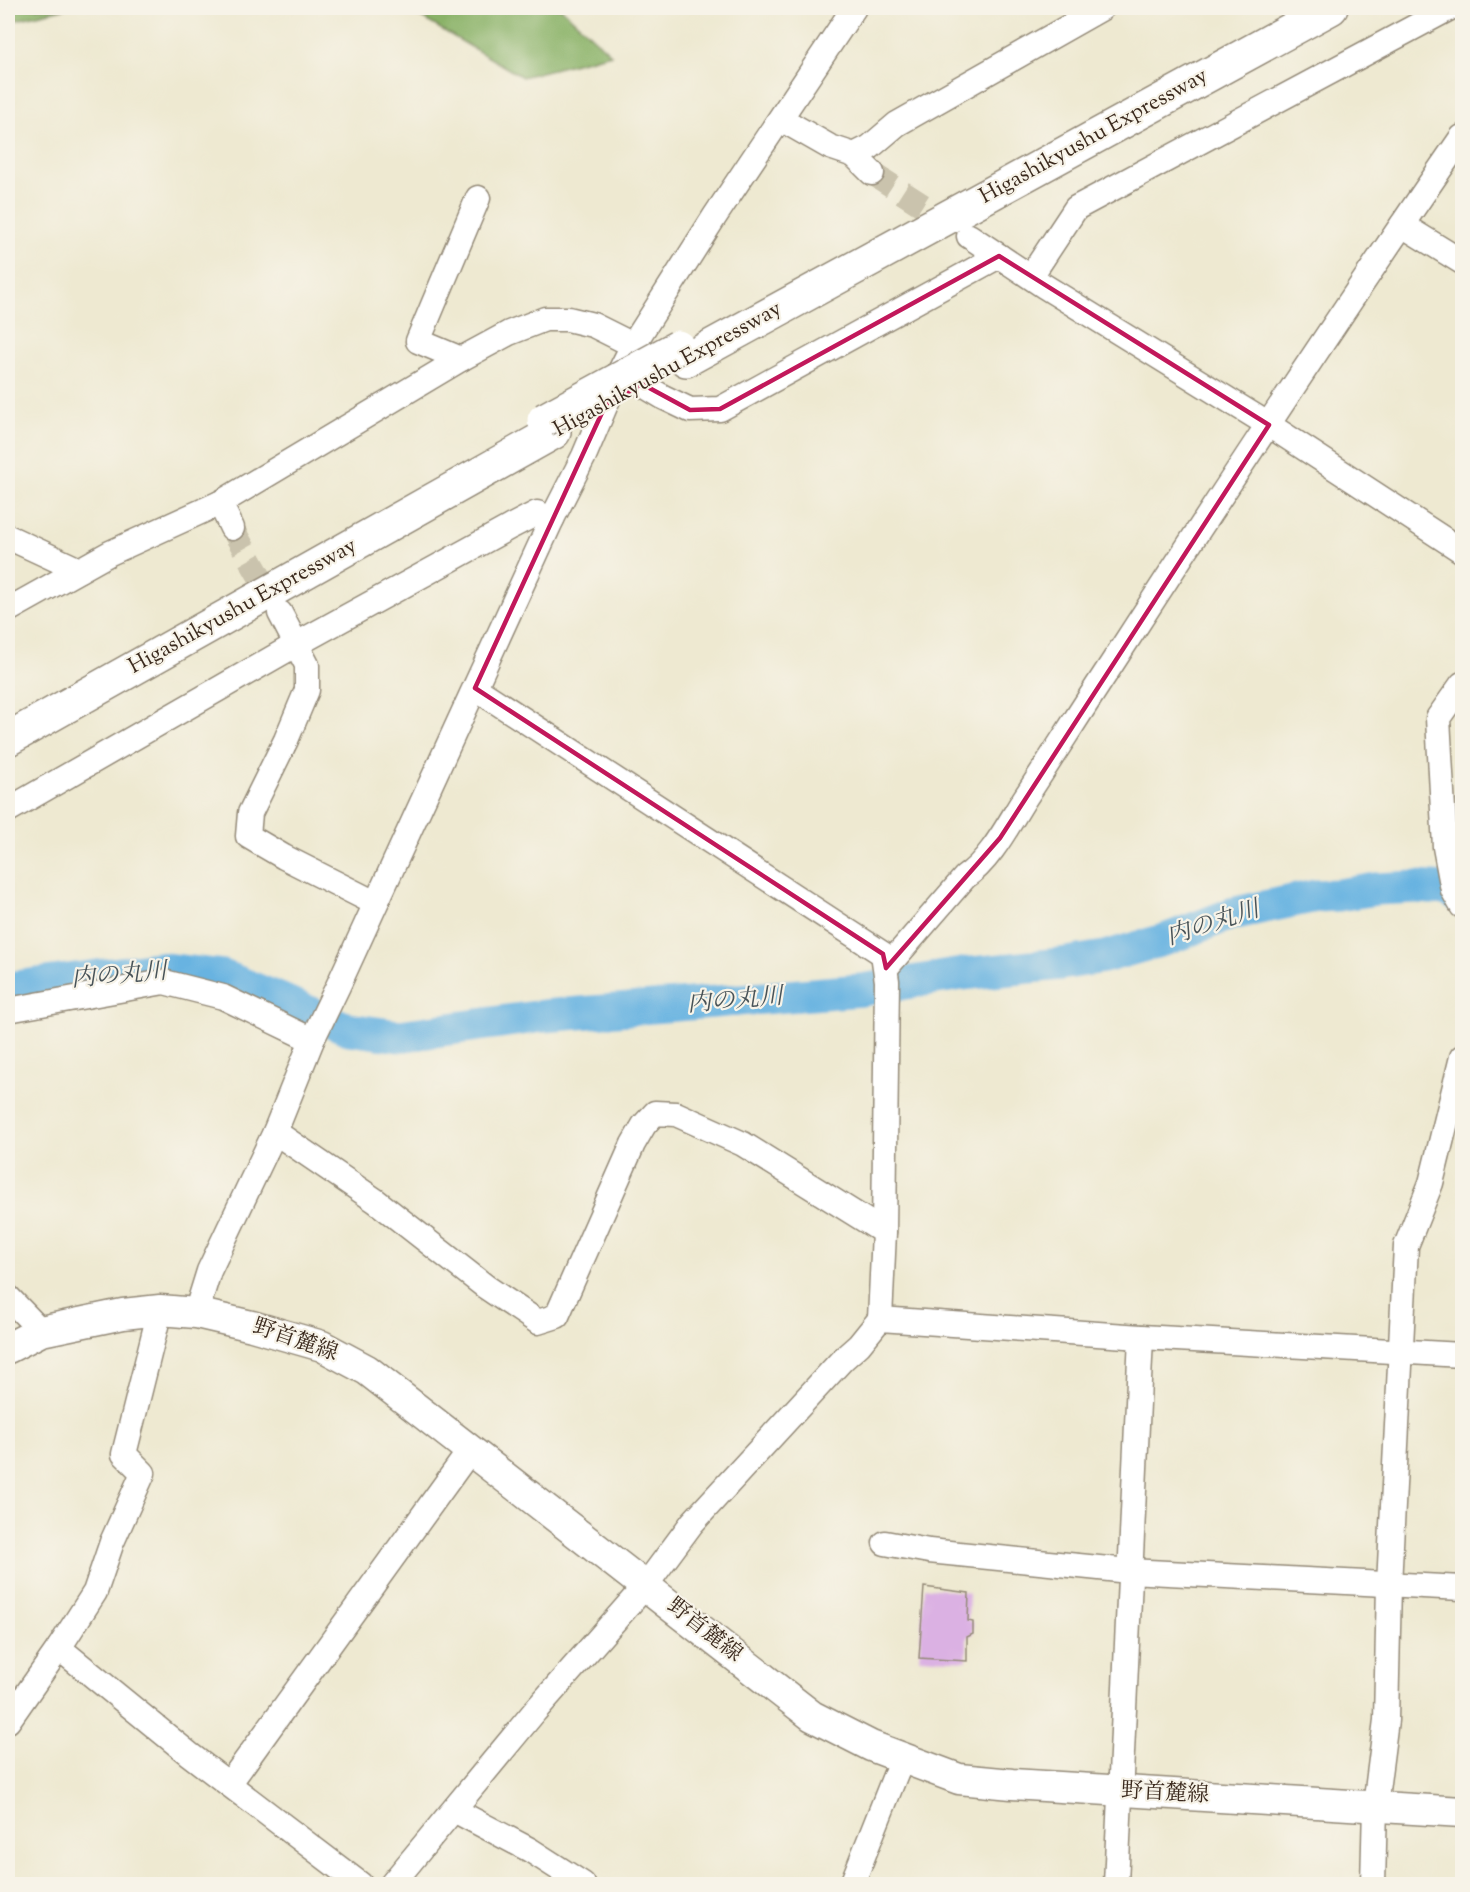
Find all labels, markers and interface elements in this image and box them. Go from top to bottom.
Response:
street label: Higashikyushu Expressway [974,61,1214,213]
street label: Higashikyushu Expressway [548,294,788,446]
street label: Higashikyushu Expressway [123,531,363,683]
water label: 内の丸川 [1162,892,1267,955]
water label: 内の丸川 [70,955,171,997]
water label: 内の丸川 [686,980,787,1022]
street label: 野首麓線 [248,1312,342,1370]
street label: 野首麓線 [659,1591,749,1671]
street label: 野首麓線 [1120,1776,1210,1812]

